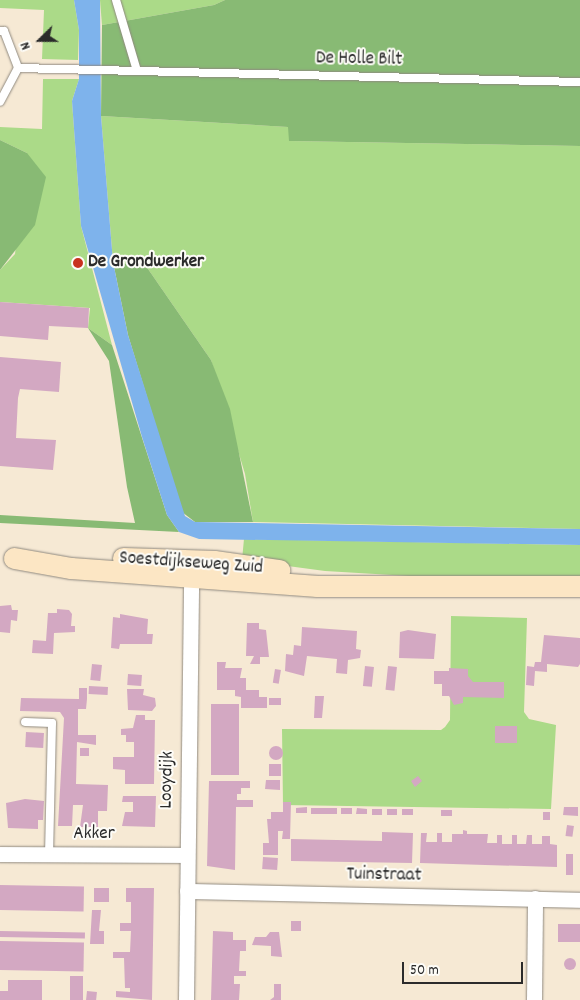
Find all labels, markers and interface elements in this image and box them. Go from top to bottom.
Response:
north arrow [15,15,65,65]
text: N [16,39,37,53]
street label: De Holle Bilt [316,48,402,72]
place label: De Grondwerker [88,252,204,274]
marker: De Grondwerker [72,257,84,269]
street label: Soestdijkseweg Zuid [118,548,264,580]
street label: Looydijk [156,751,180,809]
street label: Akker [73,824,115,846]
street label: Tuinstraat [346,864,422,888]
scale bar [405,952,526,984]
text: 50 m [410,960,439,982]

